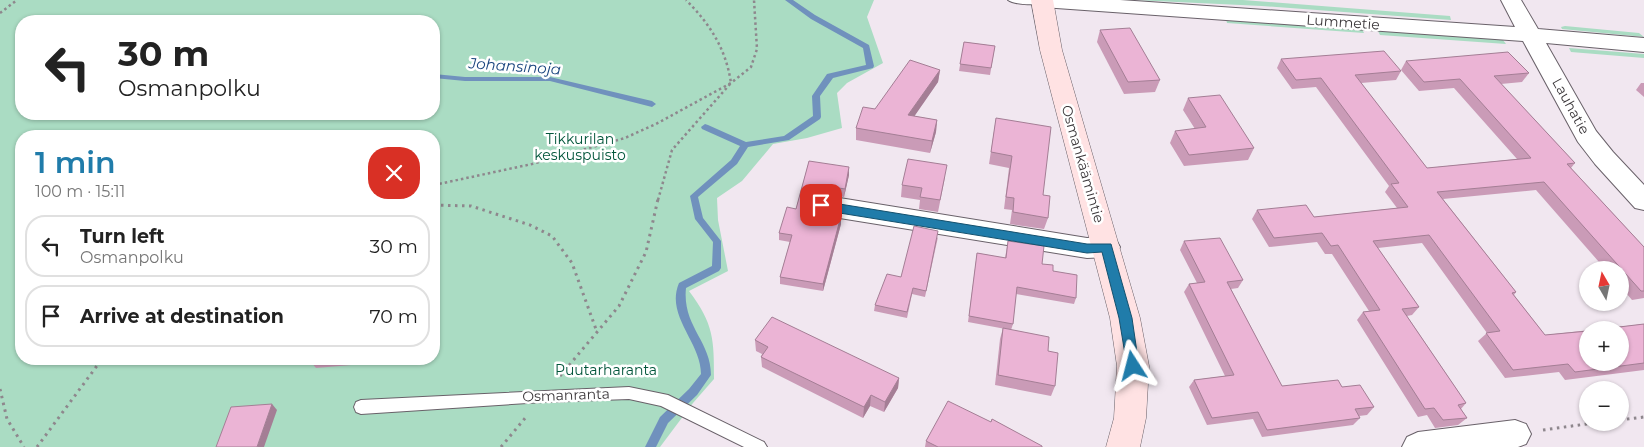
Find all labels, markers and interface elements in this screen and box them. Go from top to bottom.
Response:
street label: Lummetie [1306,10,1380,34]
text: 30 m [118,32,209,75]
icon: left [35,35,100,100]
water label: Johansinoja [467,53,562,79]
text: Osmanpolku [118,75,261,102]
street label: Lauhatie [1548,75,1594,137]
street label: Osmankäämintie [1058,103,1108,225]
park label: Tikkurilan keskuspuisto [534,130,626,164]
text: 1 min [35,144,116,181]
button: close [368,147,420,199]
text: 100 m · 15:11 [35,182,125,201]
pin [800,184,842,226]
icon: arrive [807,191,835,219]
text: Turn left [80,225,165,248]
icon: left [37,232,65,260]
text: 30 m [370,235,418,258]
text: Osmanpolku [80,248,184,267]
north arrow [1579,261,1629,311]
map controls [1579,261,1629,431]
icon: arrive [37,302,65,330]
text: Arrive at destination [80,305,284,328]
text: 70 m [369,305,418,328]
button: + [1579,321,1629,371]
position arrow [1106,339,1158,391]
park label: Puutarharanta [555,361,657,379]
button: − [1579,381,1629,431]
street label: Osmanranta [522,384,610,406]

